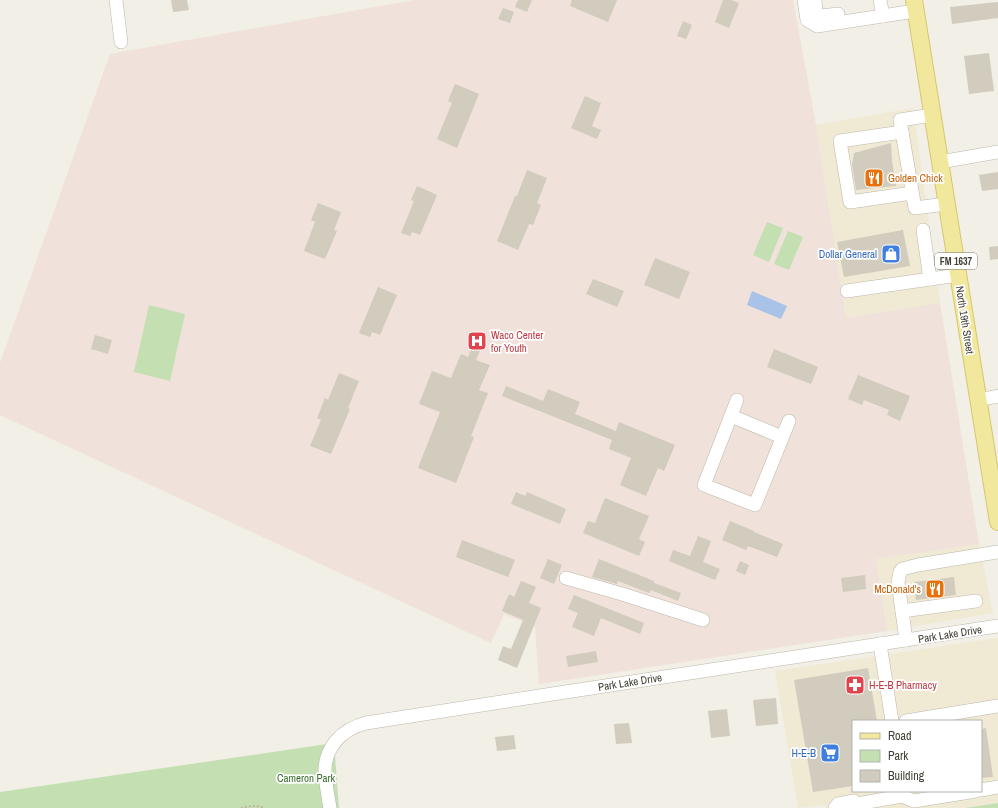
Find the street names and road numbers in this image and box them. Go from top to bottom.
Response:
road number: FM 1637 [935,253,977,269]
street label: North 19th Street [953,285,977,356]
street label: Park Lake Drive [917,622,983,646]
street label: Park Lake Drive [597,670,663,694]

